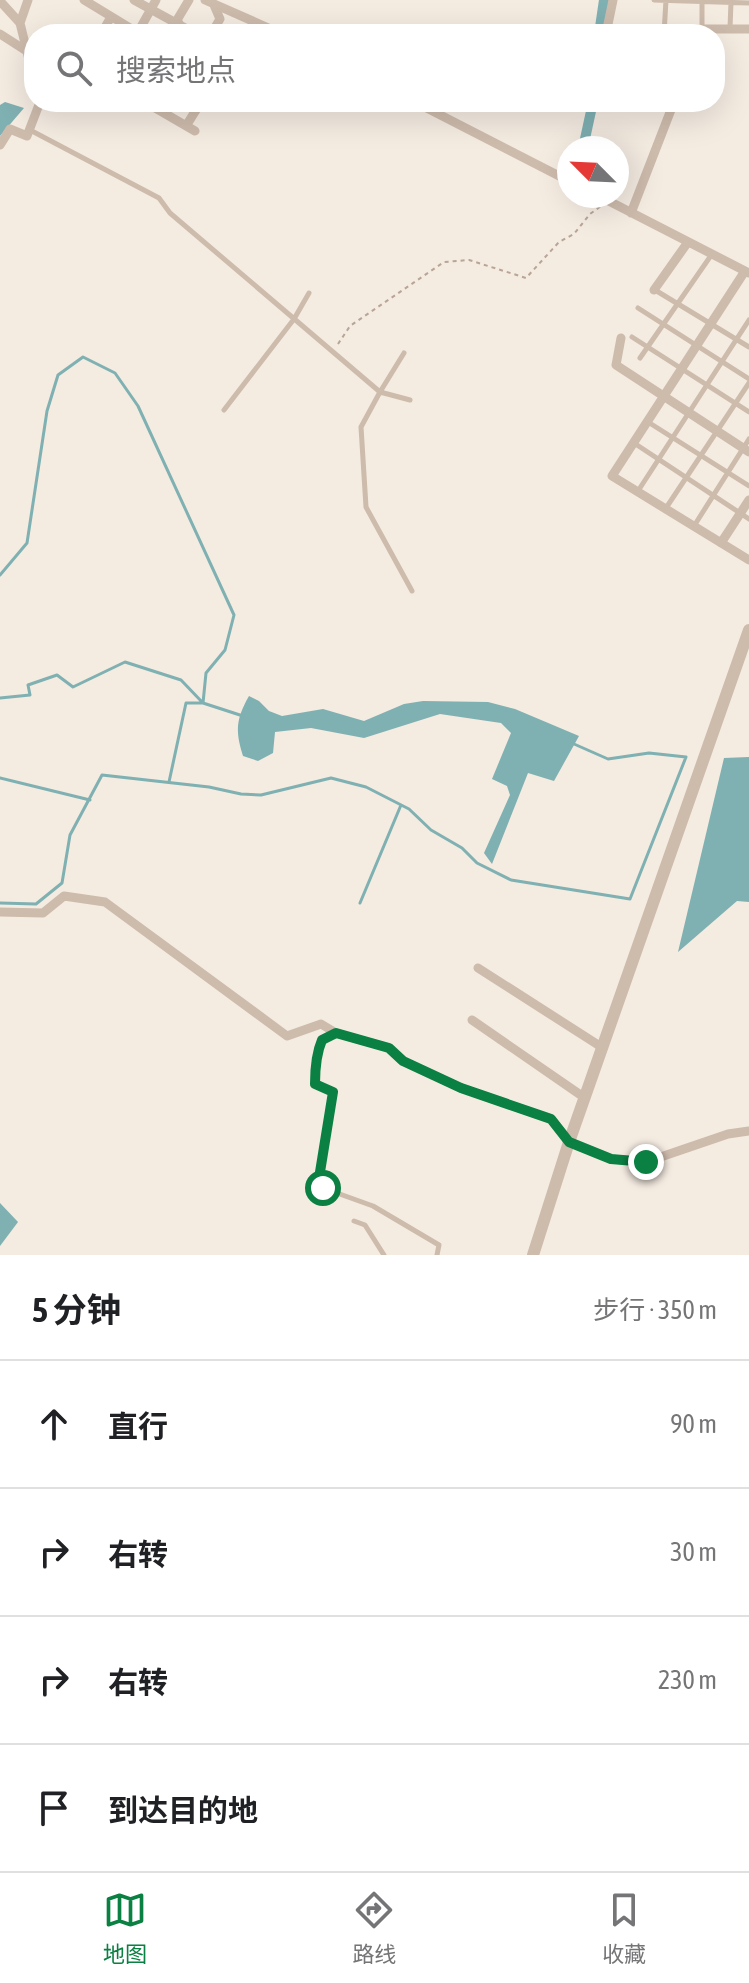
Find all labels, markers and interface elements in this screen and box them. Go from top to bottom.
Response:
search box [24,24,725,112]
icon: search [52,46,96,90]
text: 搜索地点 [116,53,236,87]
north arrow [557,136,629,208]
route end [628,1144,664,1180]
route start [305,1170,341,1206]
text: 5 分钟 [32,1290,121,1329]
text: 步行 · 350 m [593,1295,717,1325]
icon: ahead [32,1402,76,1446]
text: 直行 [108,1409,168,1443]
text: 90 m [670,1409,717,1439]
icon: right [32,1530,76,1574]
text: 右转 [108,1537,168,1571]
text: 30 m [670,1537,717,1567]
icon: right [32,1658,76,1702]
text: 右转 [108,1665,168,1699]
text: 230 m [658,1665,717,1695]
icon: arrive [32,1786,76,1830]
text: 到达目的地 [108,1793,258,1827]
tab: 地图 [103,1888,147,1968]
tab: 路线 [352,1888,396,1968]
tab: 收藏 [602,1888,646,1968]

